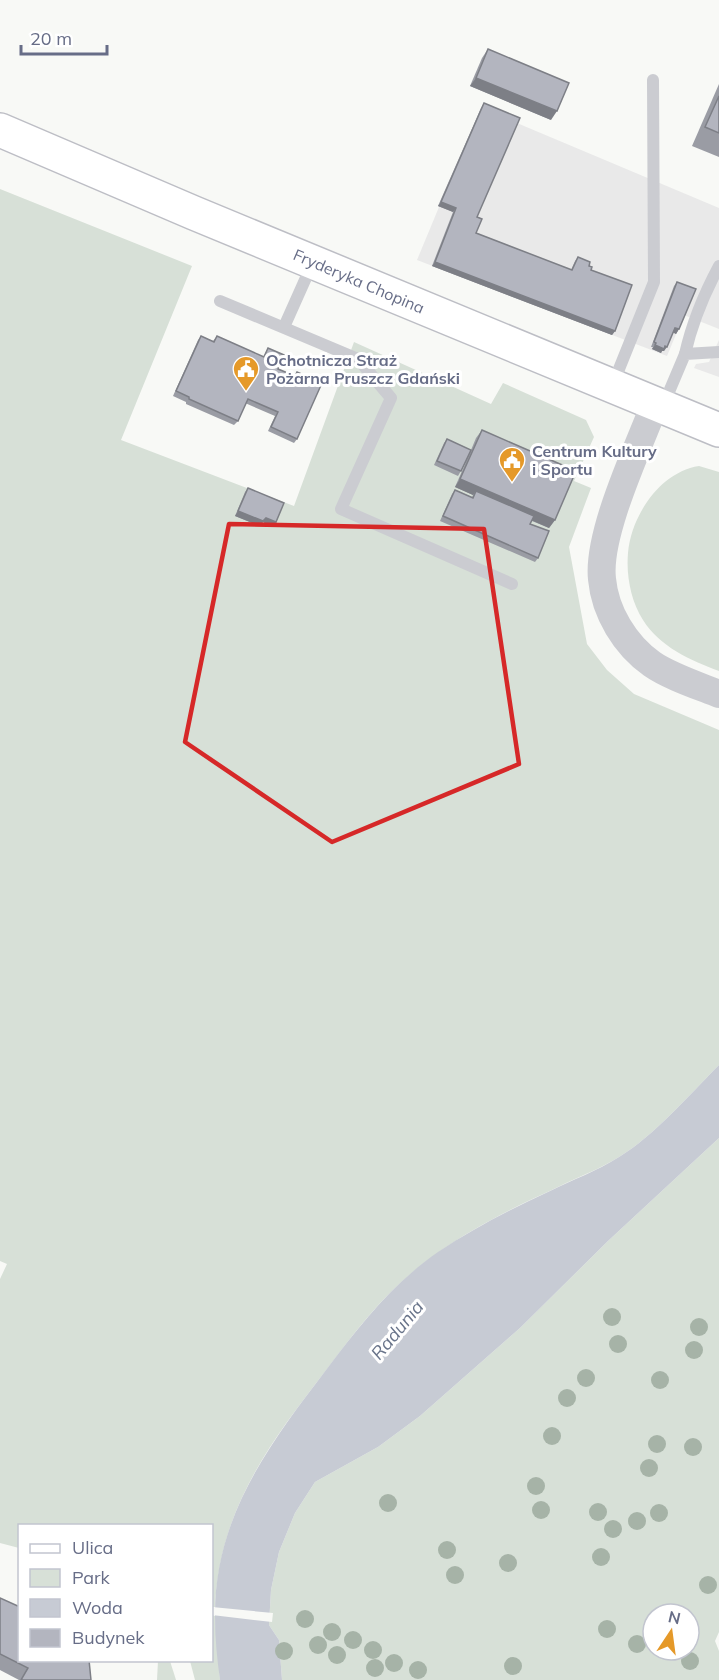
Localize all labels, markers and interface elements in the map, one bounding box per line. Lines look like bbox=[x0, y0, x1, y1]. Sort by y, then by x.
scale bar bbox=[21, 18, 106, 56]
text: 20 m bbox=[30, 27, 72, 50]
street label: Fryderyka Chopina bbox=[290, 244, 428, 318]
place label: Ochotnicza Straż Pożarna Pruszcz Gdański bbox=[266, 350, 460, 388]
public building icon: Ochotnicza Straż Pożarna Pruszcz Gdański bbox=[231, 354, 261, 392]
place label: Centrum Kultury i Sportu bbox=[532, 441, 657, 479]
public building icon: Centrum Kultury i Sportu bbox=[497, 445, 527, 483]
water label: Radunia bbox=[366, 1296, 428, 1364]
legend bbox=[18, 1524, 213, 1662]
text: Ulica bbox=[72, 1536, 113, 1559]
text: Park bbox=[72, 1566, 111, 1589]
text: Woda bbox=[72, 1596, 123, 1619]
north arrow bbox=[641, 1602, 701, 1662]
text: N bbox=[666, 1606, 683, 1628]
text: Budynek bbox=[72, 1626, 145, 1649]

